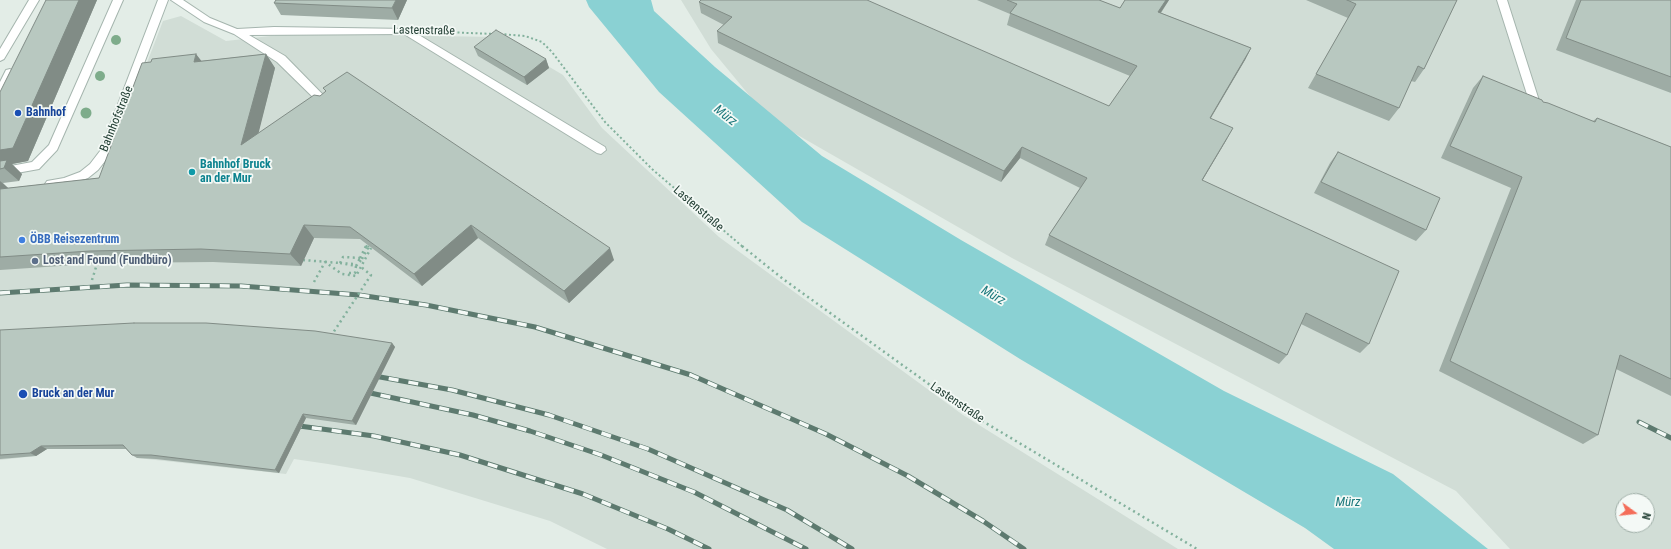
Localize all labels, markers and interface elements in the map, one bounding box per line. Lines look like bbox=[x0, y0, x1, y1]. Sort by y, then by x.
street label: Lastenstraße bbox=[393, 23, 455, 39]
street label: Bahnhofstraße bbox=[97, 84, 137, 154]
water label: Mürz bbox=[710, 102, 740, 130]
place label: Bahnhof bbox=[26, 106, 66, 120]
marker: Bahnhof bbox=[13, 108, 23, 118]
place label: Bahnhof Bruck an der Mur bbox=[200, 158, 271, 186]
marker: Bahnhof Bruck an der Mur bbox=[187, 167, 197, 177]
street label: Lastenstraße bbox=[670, 183, 726, 235]
place label: ÖBB Reisezentrum bbox=[30, 233, 120, 247]
marker: ÖBB Reisezentrum bbox=[17, 235, 27, 245]
place label: Lost and Found (Fundbüro) bbox=[43, 254, 172, 268]
marker: Lost and Found (Fundbüro) bbox=[30, 256, 40, 266]
water label: Mürz bbox=[978, 283, 1008, 309]
street label: Lastenstraße bbox=[927, 380, 987, 426]
place label: Bruck an der Mur bbox=[32, 387, 114, 401]
marker: Bruck an der Mur bbox=[17, 388, 29, 400]
north arrow bbox=[1615, 493, 1655, 533]
water label: Mürz bbox=[1336, 495, 1360, 511]
text: N bbox=[1639, 511, 1653, 521]

